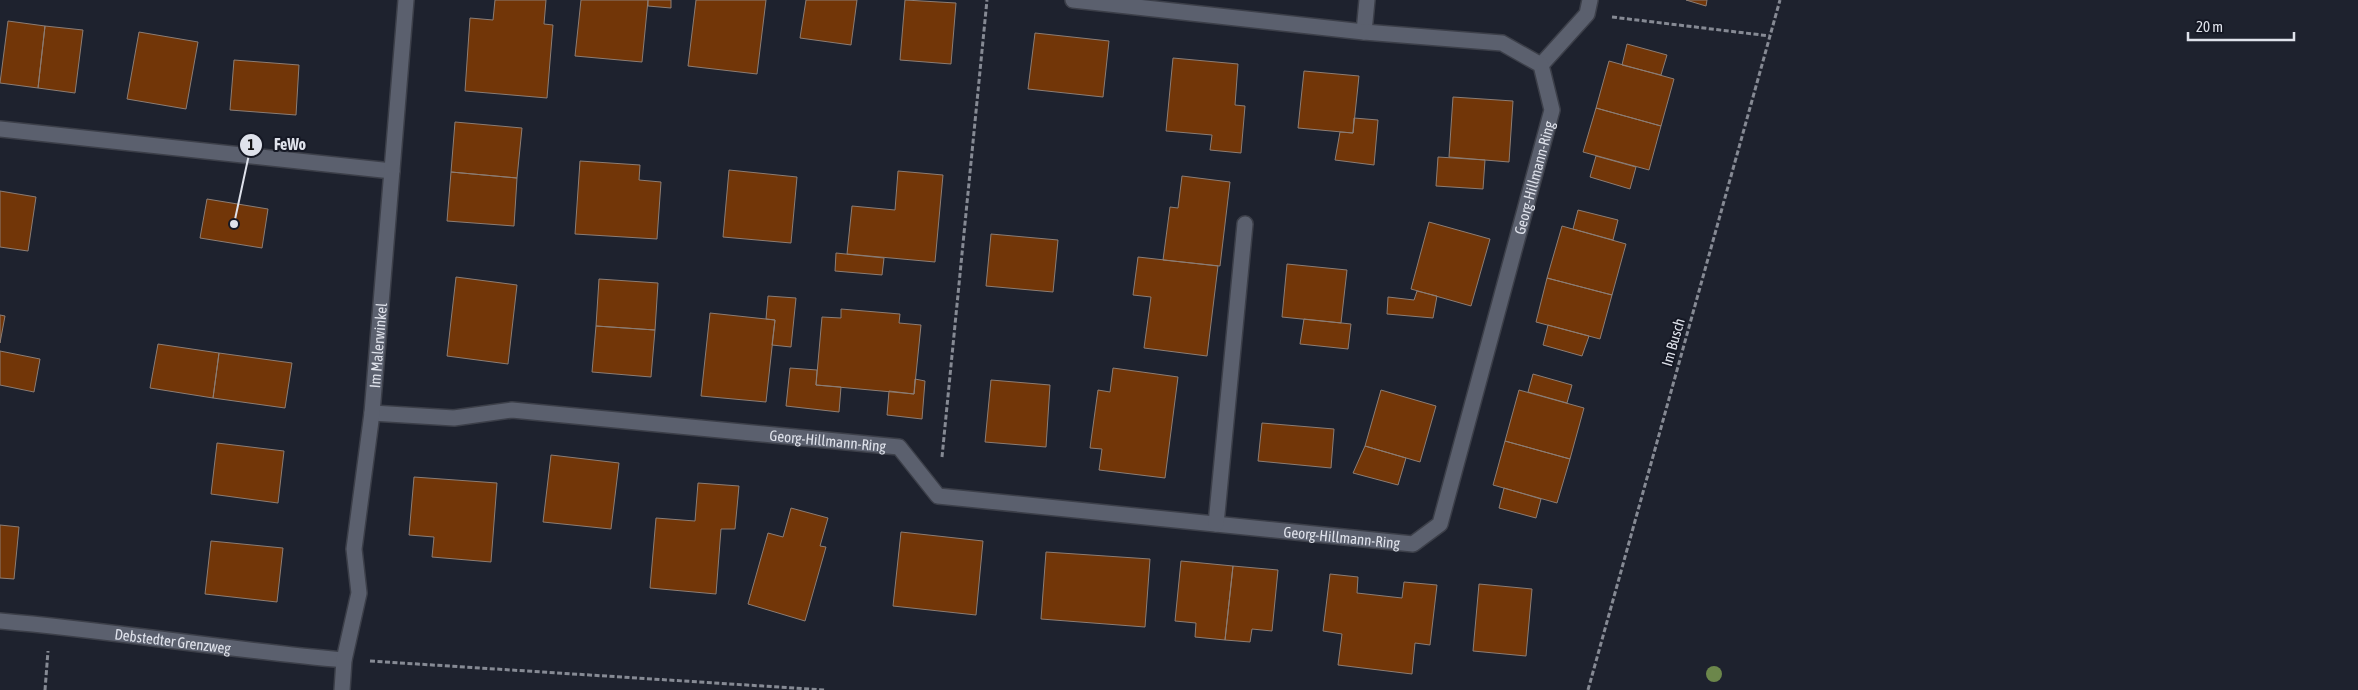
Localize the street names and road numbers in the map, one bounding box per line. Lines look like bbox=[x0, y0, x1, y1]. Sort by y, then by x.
street label: Georg-Hillmann-Ring bbox=[1510, 118, 1557, 236]
street label: Im Malerwinkel bbox=[366, 302, 390, 389]
street label: Im Busch bbox=[1658, 316, 1688, 368]
street label: Georg-Hillmann-Ring bbox=[769, 426, 887, 454]
street label: Georg-Hillmann-Ring bbox=[1283, 522, 1401, 551]
street label: Debstedter Grenzweg bbox=[114, 625, 233, 656]

